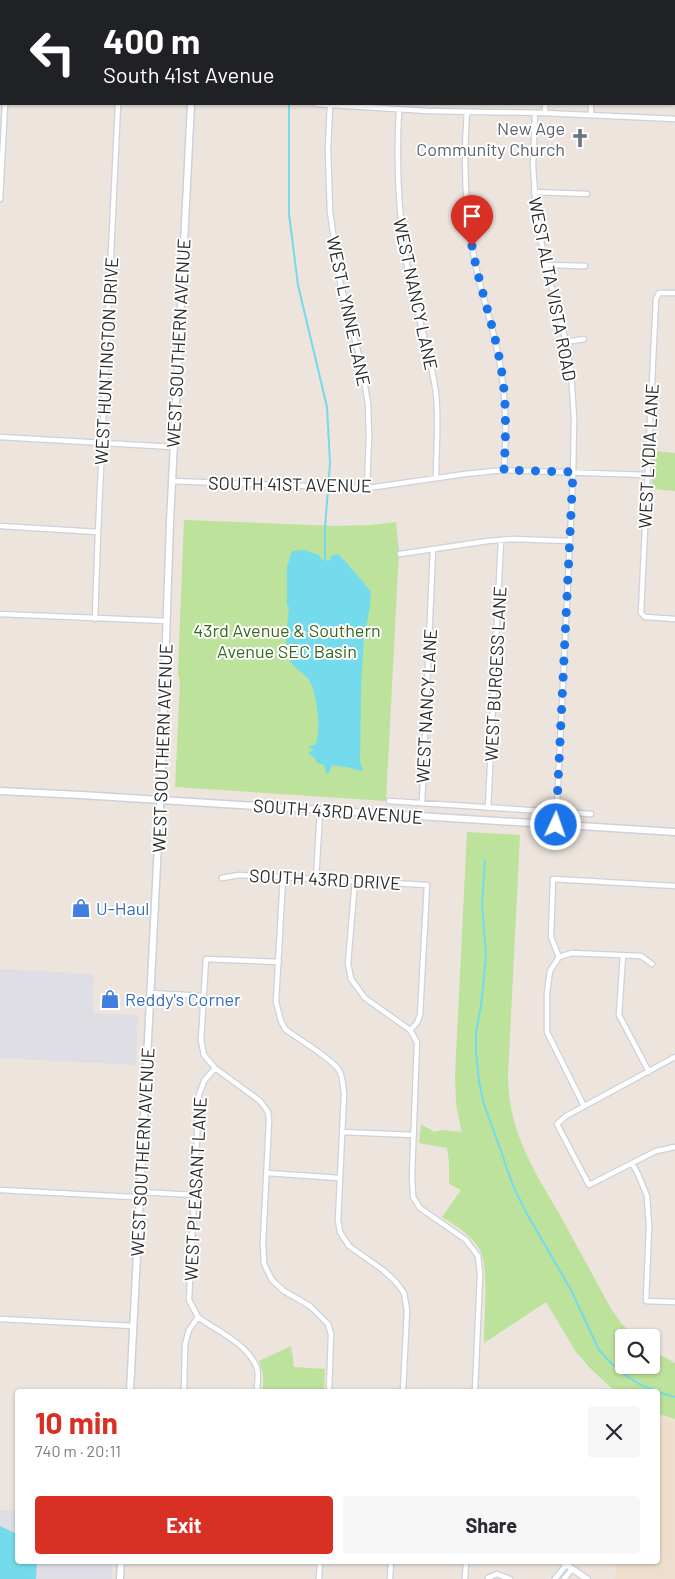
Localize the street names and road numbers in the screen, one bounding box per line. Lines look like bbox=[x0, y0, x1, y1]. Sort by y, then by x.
street label: WEST ALTA VISTA ROAD bbox=[524, 195, 582, 383]
street label: WEST NANCY LANE bbox=[389, 216, 443, 372]
street label: WEST LYNNE LANE bbox=[322, 234, 376, 388]
street label: WEST SOUTHERN AVENUE bbox=[162, 238, 194, 448]
street label: WEST HUNTINGTON DRIVE bbox=[90, 256, 122, 466]
street label: WEST LYDIA LANE bbox=[633, 383, 663, 529]
street label: SOUTH 41ST AVENUE bbox=[208, 472, 372, 496]
street label: WEST BURGESS LANE bbox=[479, 586, 511, 762]
street label: WEST NANCY LANE bbox=[411, 628, 441, 784]
street label: WEST SOUTHERN AVENUE bbox=[147, 643, 177, 853]
street label: SOUTH 43RD AVENUE bbox=[252, 794, 424, 828]
street label: SOUTH 43RD DRIVE bbox=[249, 864, 401, 894]
street label: WEST SOUTHERN AVENUE bbox=[126, 1047, 158, 1257]
street label: WEST PLEASANT LANE bbox=[179, 1096, 211, 1282]

